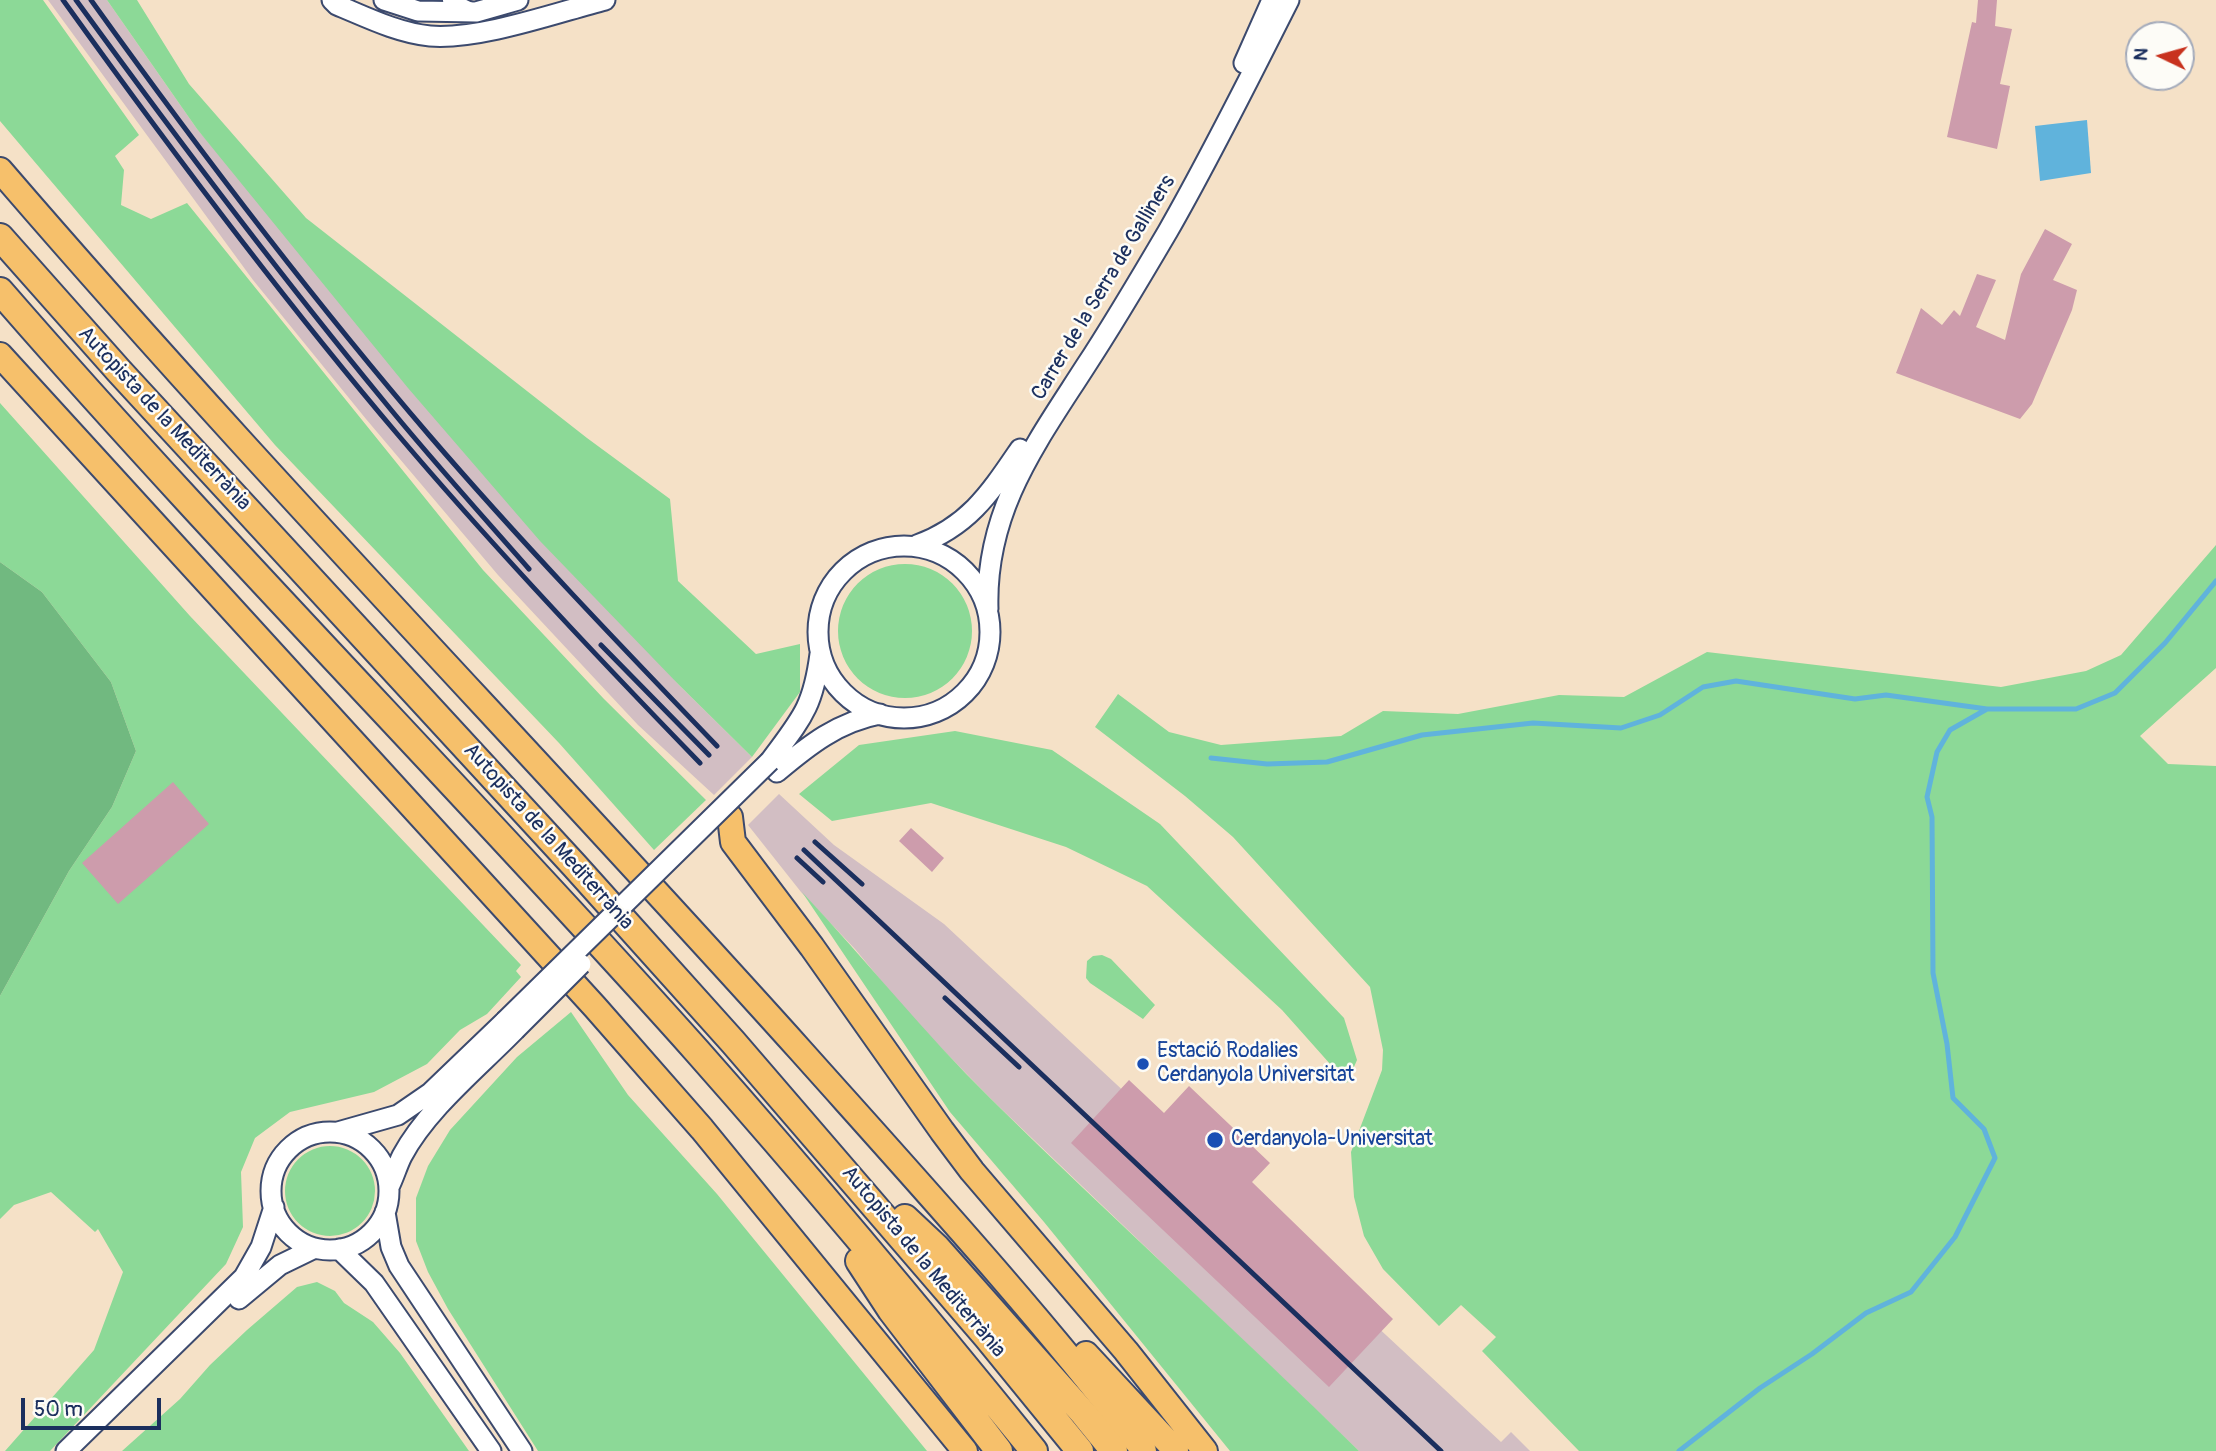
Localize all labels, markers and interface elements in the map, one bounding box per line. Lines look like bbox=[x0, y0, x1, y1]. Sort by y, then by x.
north arrow bbox=[2125, 21, 2195, 91]
text: N bbox=[2129, 47, 2154, 62]
street label: Carrer de la Serra de Galliners bbox=[1027, 171, 1181, 405]
street label: Autopista de la Mediterrània bbox=[72, 322, 256, 516]
street label: Autopista de la Mediterrània bbox=[458, 739, 638, 935]
place label: Estació Rodalies Cerdanyola Universitat bbox=[1157, 1039, 1354, 1089]
marker: Estació Rodalies Cerdanyola Universitat bbox=[1135, 1056, 1151, 1072]
place label: Cerdanyola-Universitat bbox=[1231, 1127, 1433, 1153]
marker: Cerdanyola-Universitat bbox=[1205, 1130, 1225, 1150]
street label: Autopista de la Mediterrània bbox=[836, 1161, 1010, 1363]
scale bar bbox=[24, 1384, 164, 1428]
text: 50 m bbox=[34, 1396, 83, 1423]

